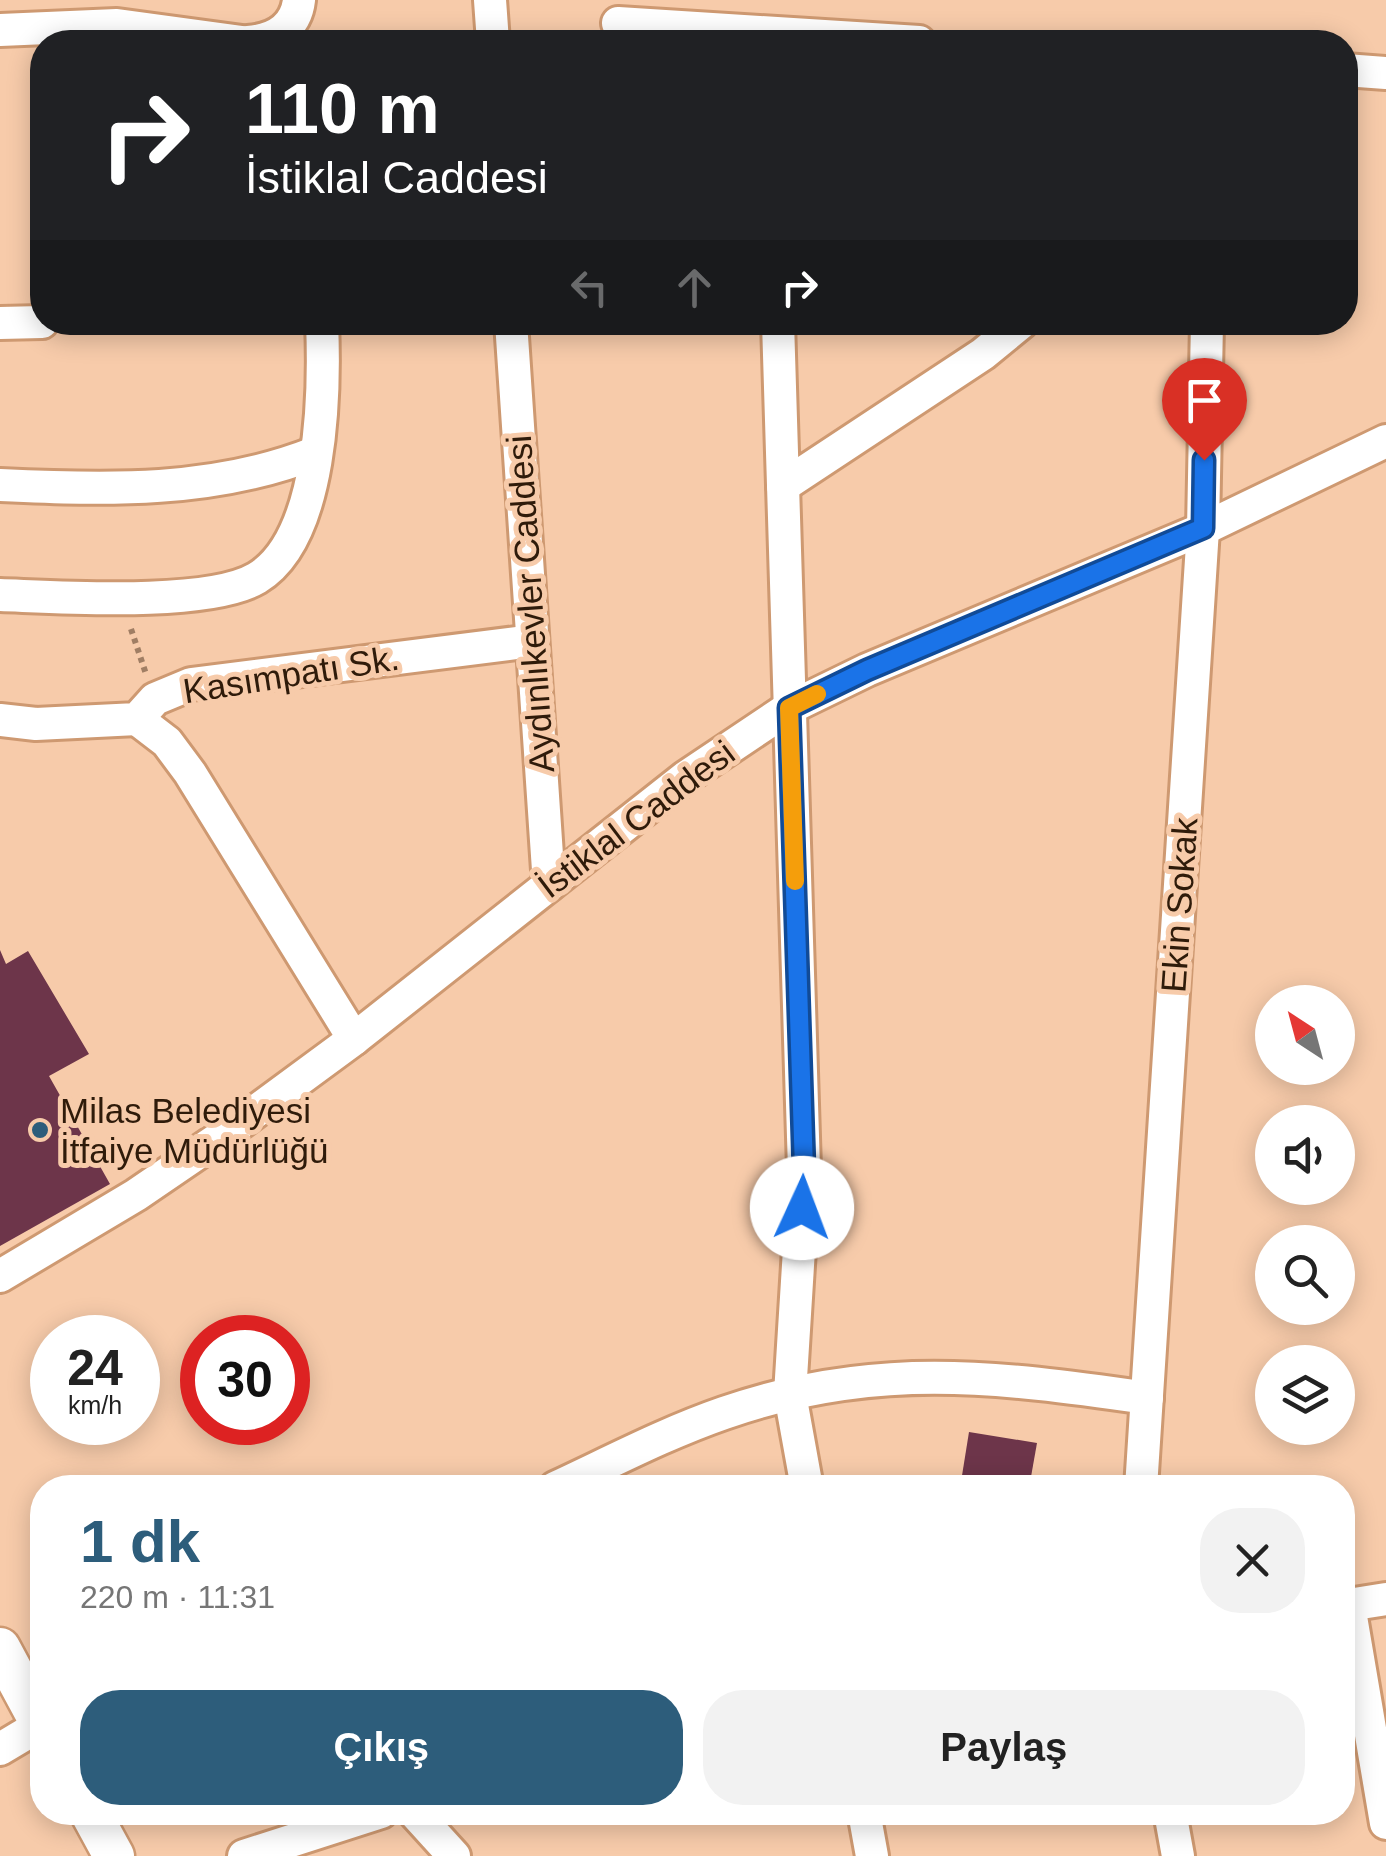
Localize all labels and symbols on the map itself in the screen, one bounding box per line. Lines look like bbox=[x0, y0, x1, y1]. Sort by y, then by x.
pin bbox=[1162, 358, 1247, 461]
street label: Aydınlıkevler Caddesi bbox=[499, 434, 561, 774]
street label: Kasımpatı Sk. bbox=[180, 638, 402, 710]
street label: İstiklal Caddesi bbox=[530, 733, 742, 905]
street label: Ekin Sokak bbox=[1153, 816, 1205, 994]
north arrow bbox=[1255, 985, 1355, 1085]
place label: Milas Belediyesi İtfaiye Müdürlüğü bbox=[60, 1091, 328, 1170]
marker: Milas Belediyesi İtfaiye Müdürlüğü bbox=[29, 1119, 51, 1141]
position arrow bbox=[750, 1156, 854, 1260]
speed limit sign: 30 bbox=[180, 1315, 310, 1445]

